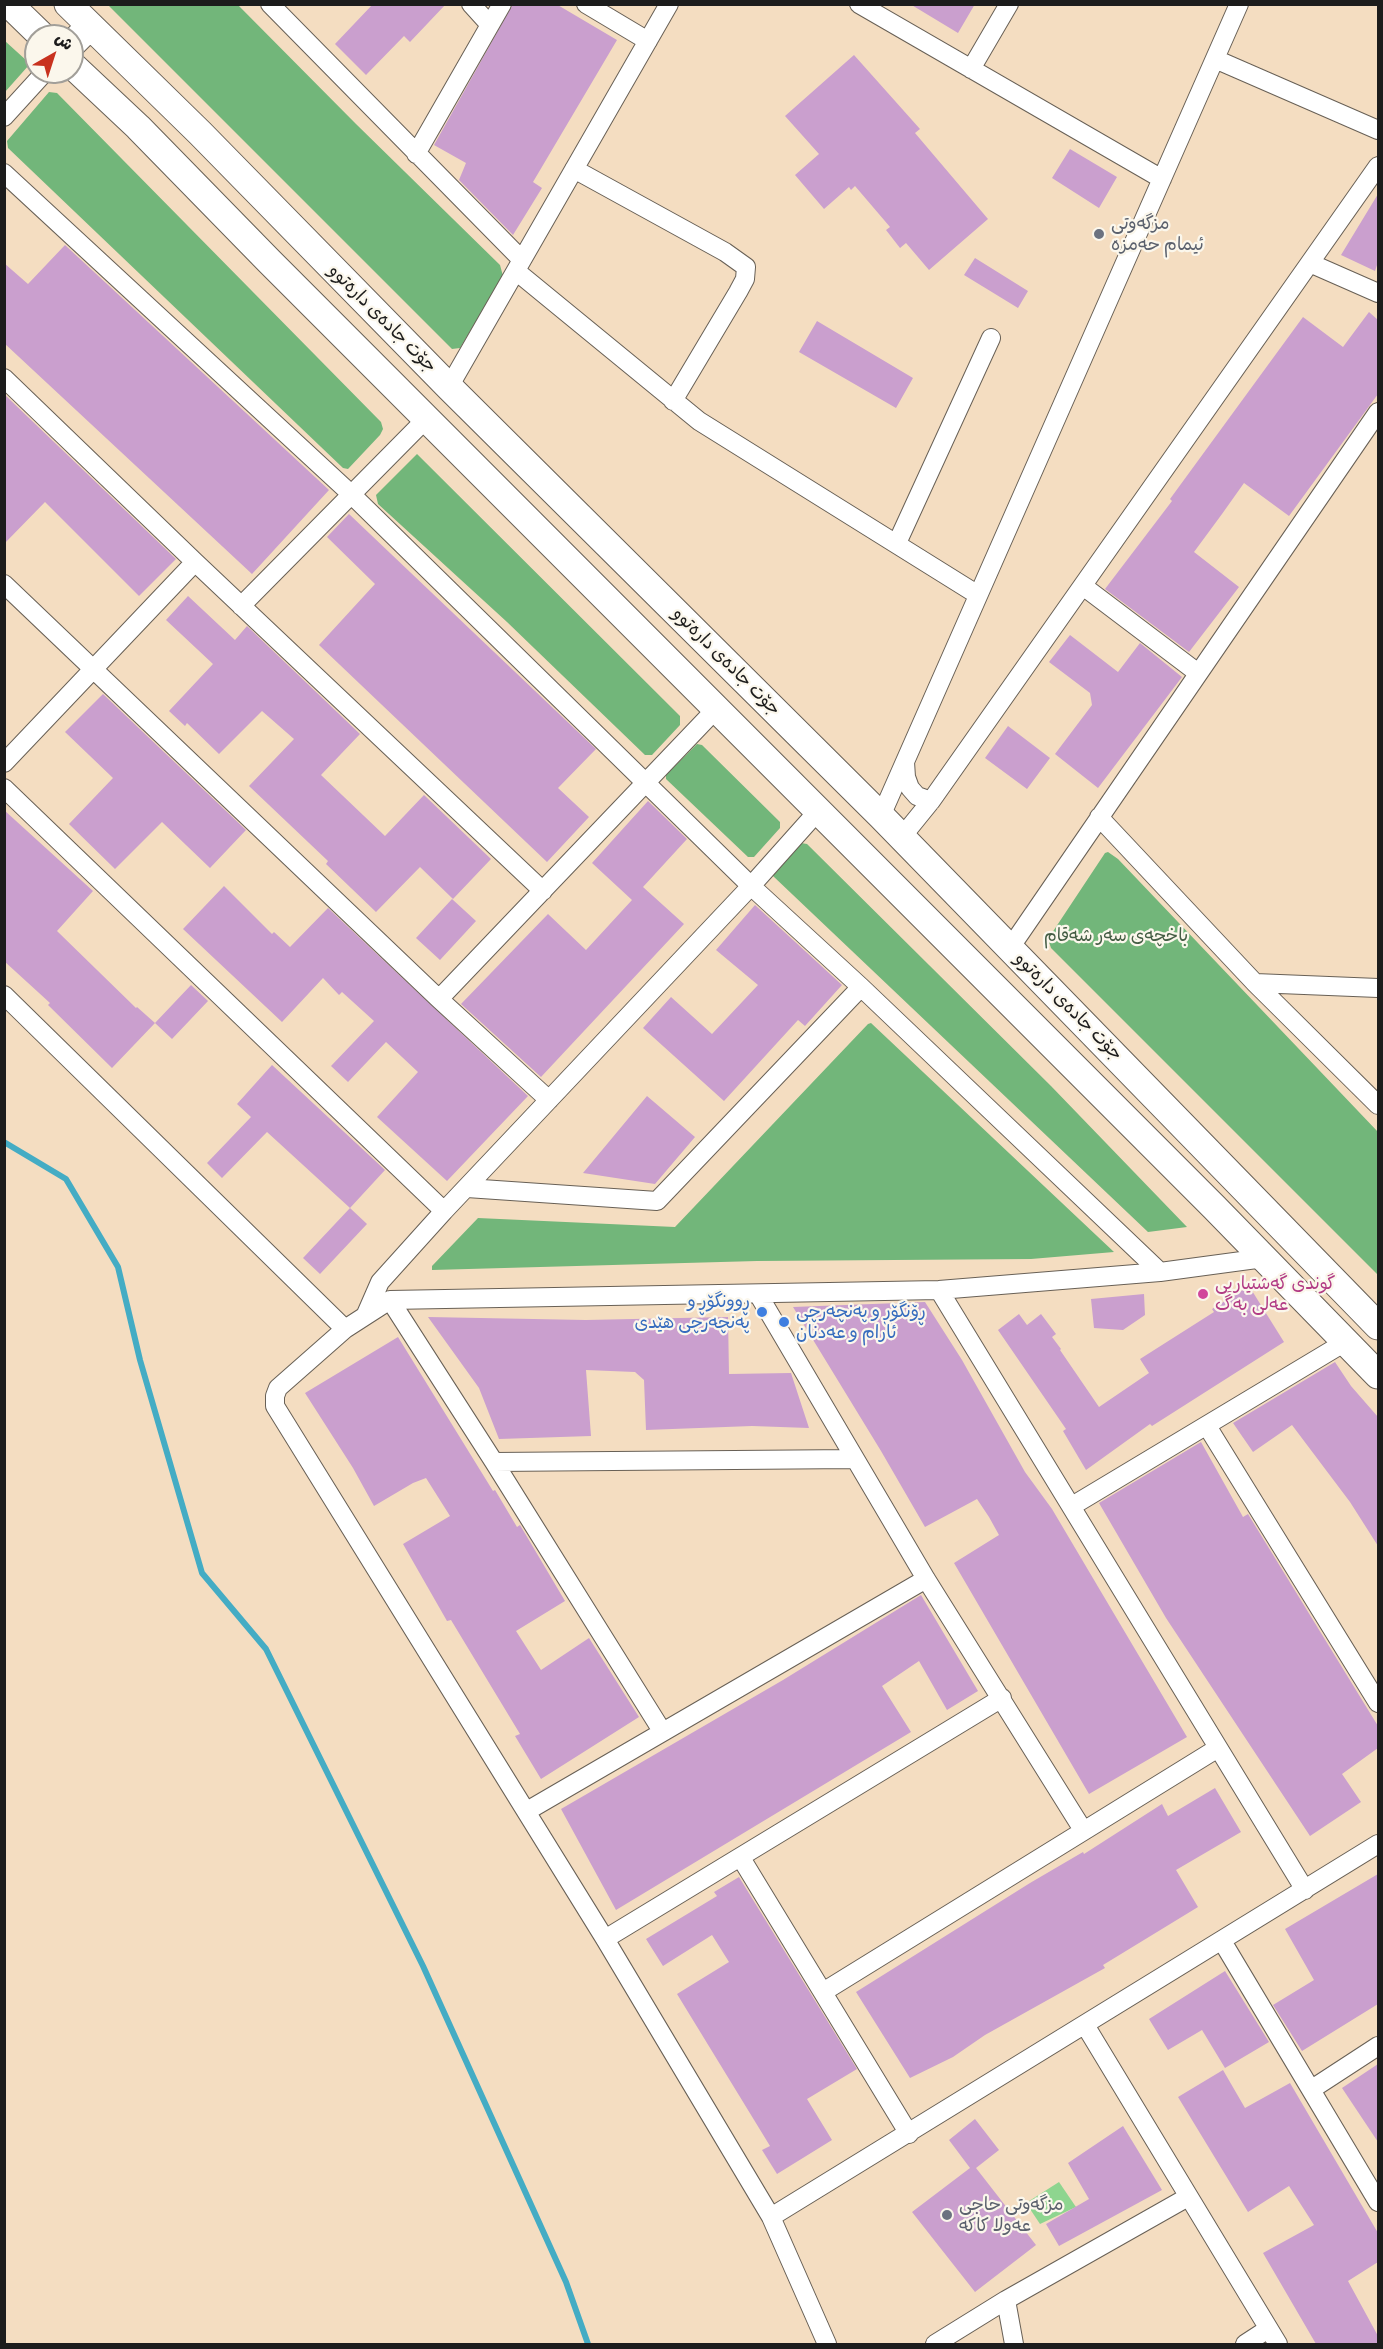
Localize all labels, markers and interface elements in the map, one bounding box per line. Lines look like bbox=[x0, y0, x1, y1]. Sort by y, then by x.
north arrow bbox=[24, 24, 84, 84]
text: ش bbox=[51, 28, 77, 55]
place label: مزگەوتی ئیمام حەمزە bbox=[1111, 213, 1204, 256]
marker: مزگەوتی ئیمام حەمزە bbox=[1092, 227, 1106, 241]
street label: جۆت جادەی دارەتوو bbox=[323, 260, 441, 378]
street label: جۆت جادەی دارەتوو bbox=[667, 603, 785, 721]
park label: باخچەی سەر شەقام bbox=[1044, 925, 1188, 947]
street label: جۆت جادەی دارەتوو bbox=[1009, 948, 1127, 1066]
place label: گوندی گەشتیاریی عەلی بەگ bbox=[1215, 1273, 1336, 1316]
marker: گوندی گەشتیاریی عەلی بەگ bbox=[1196, 1287, 1210, 1301]
place label: ڕوونگۆڕ و پەنچەرچی هێدی bbox=[635, 1291, 750, 1334]
place label: ڕۆنگۆڕ و پەنچەرچی ئارام و عەدنان bbox=[796, 1301, 926, 1344]
marker: ڕوونگۆڕ و پەنچەرچی هێدی bbox=[755, 1305, 769, 1319]
marker: ڕۆنگۆڕ و پەنچەرچی ئارام و عەدنان bbox=[777, 1315, 791, 1329]
place label: مزگەوتی حاجی عەولا کاکە bbox=[959, 2194, 1063, 2236]
marker: مزگەوتی حاجی عەولا کاکە bbox=[940, 2208, 954, 2222]

